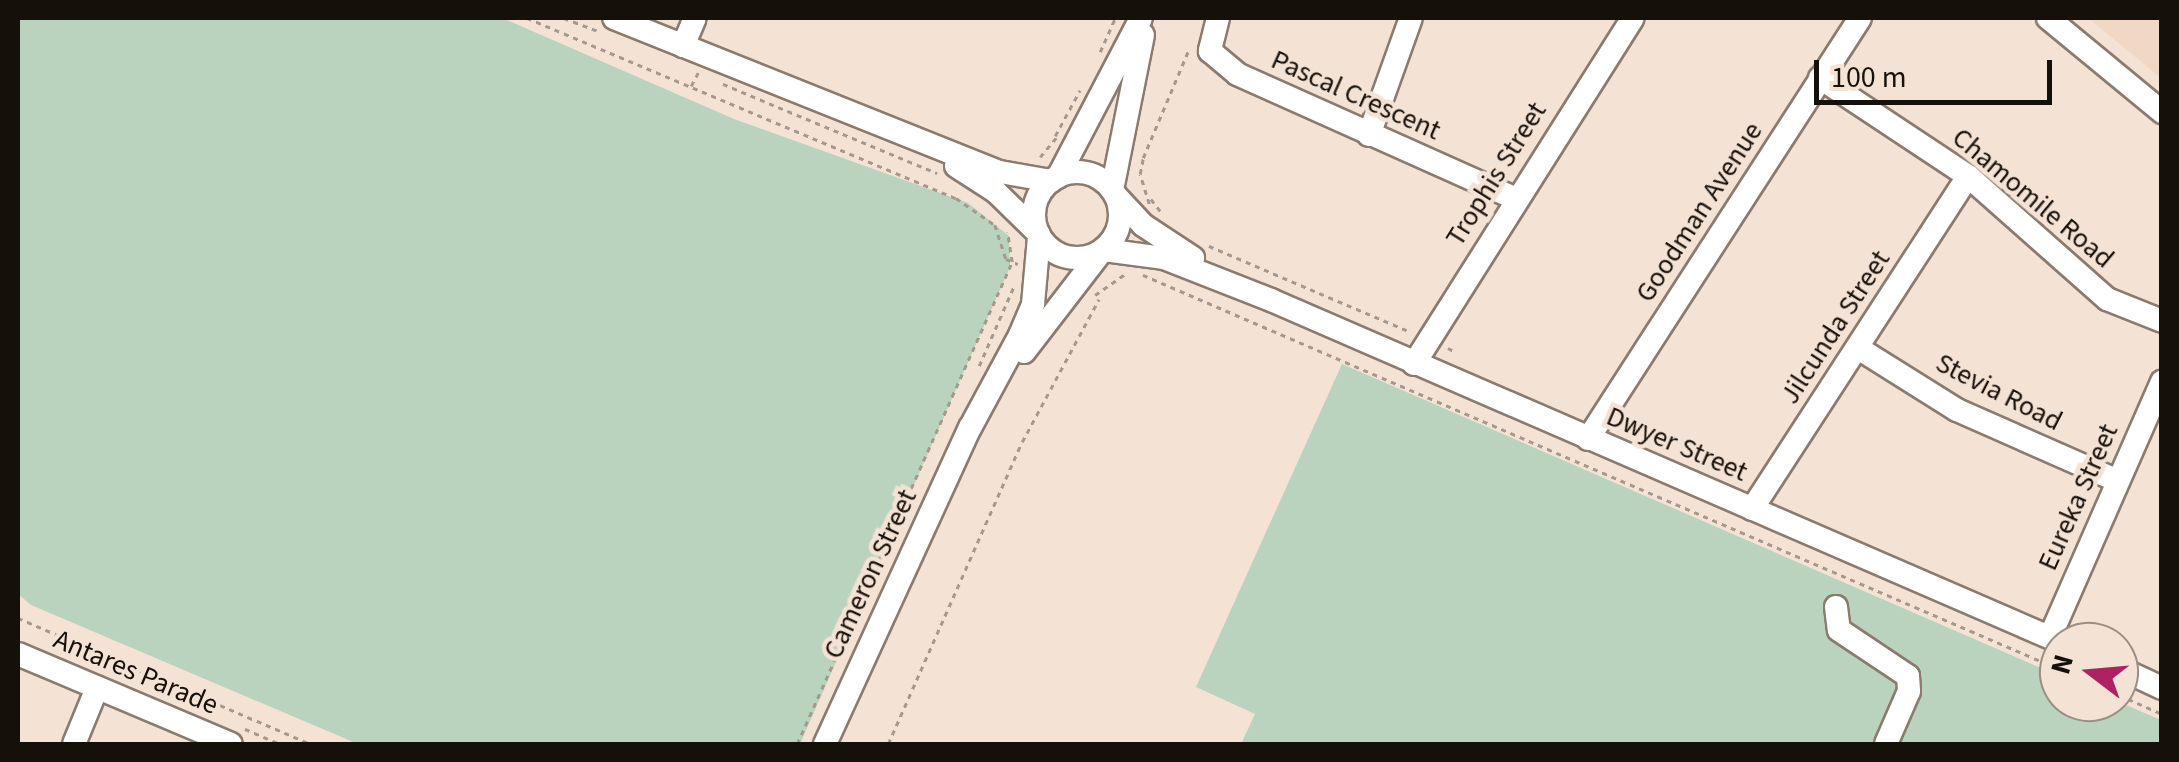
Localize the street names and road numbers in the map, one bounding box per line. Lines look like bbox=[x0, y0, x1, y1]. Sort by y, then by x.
street label: Pascal Crescent bbox=[1266, 43, 1446, 147]
street label: Trophis Street bbox=[1438, 96, 1554, 252]
street label: Goodman Avenue bbox=[1628, 116, 1770, 308]
street label: Chamomile Road bbox=[1945, 121, 2121, 275]
street label: Jilcunda Street bbox=[1773, 244, 1897, 410]
street label: Stevia Road bbox=[1930, 346, 2068, 438]
street label: Dwyer Street bbox=[1602, 399, 1752, 489]
street label: Eureka Street bbox=[2031, 419, 2125, 575]
street label: Cameron Street bbox=[816, 484, 924, 664]
street label: Antares Parade bbox=[49, 622, 223, 722]

